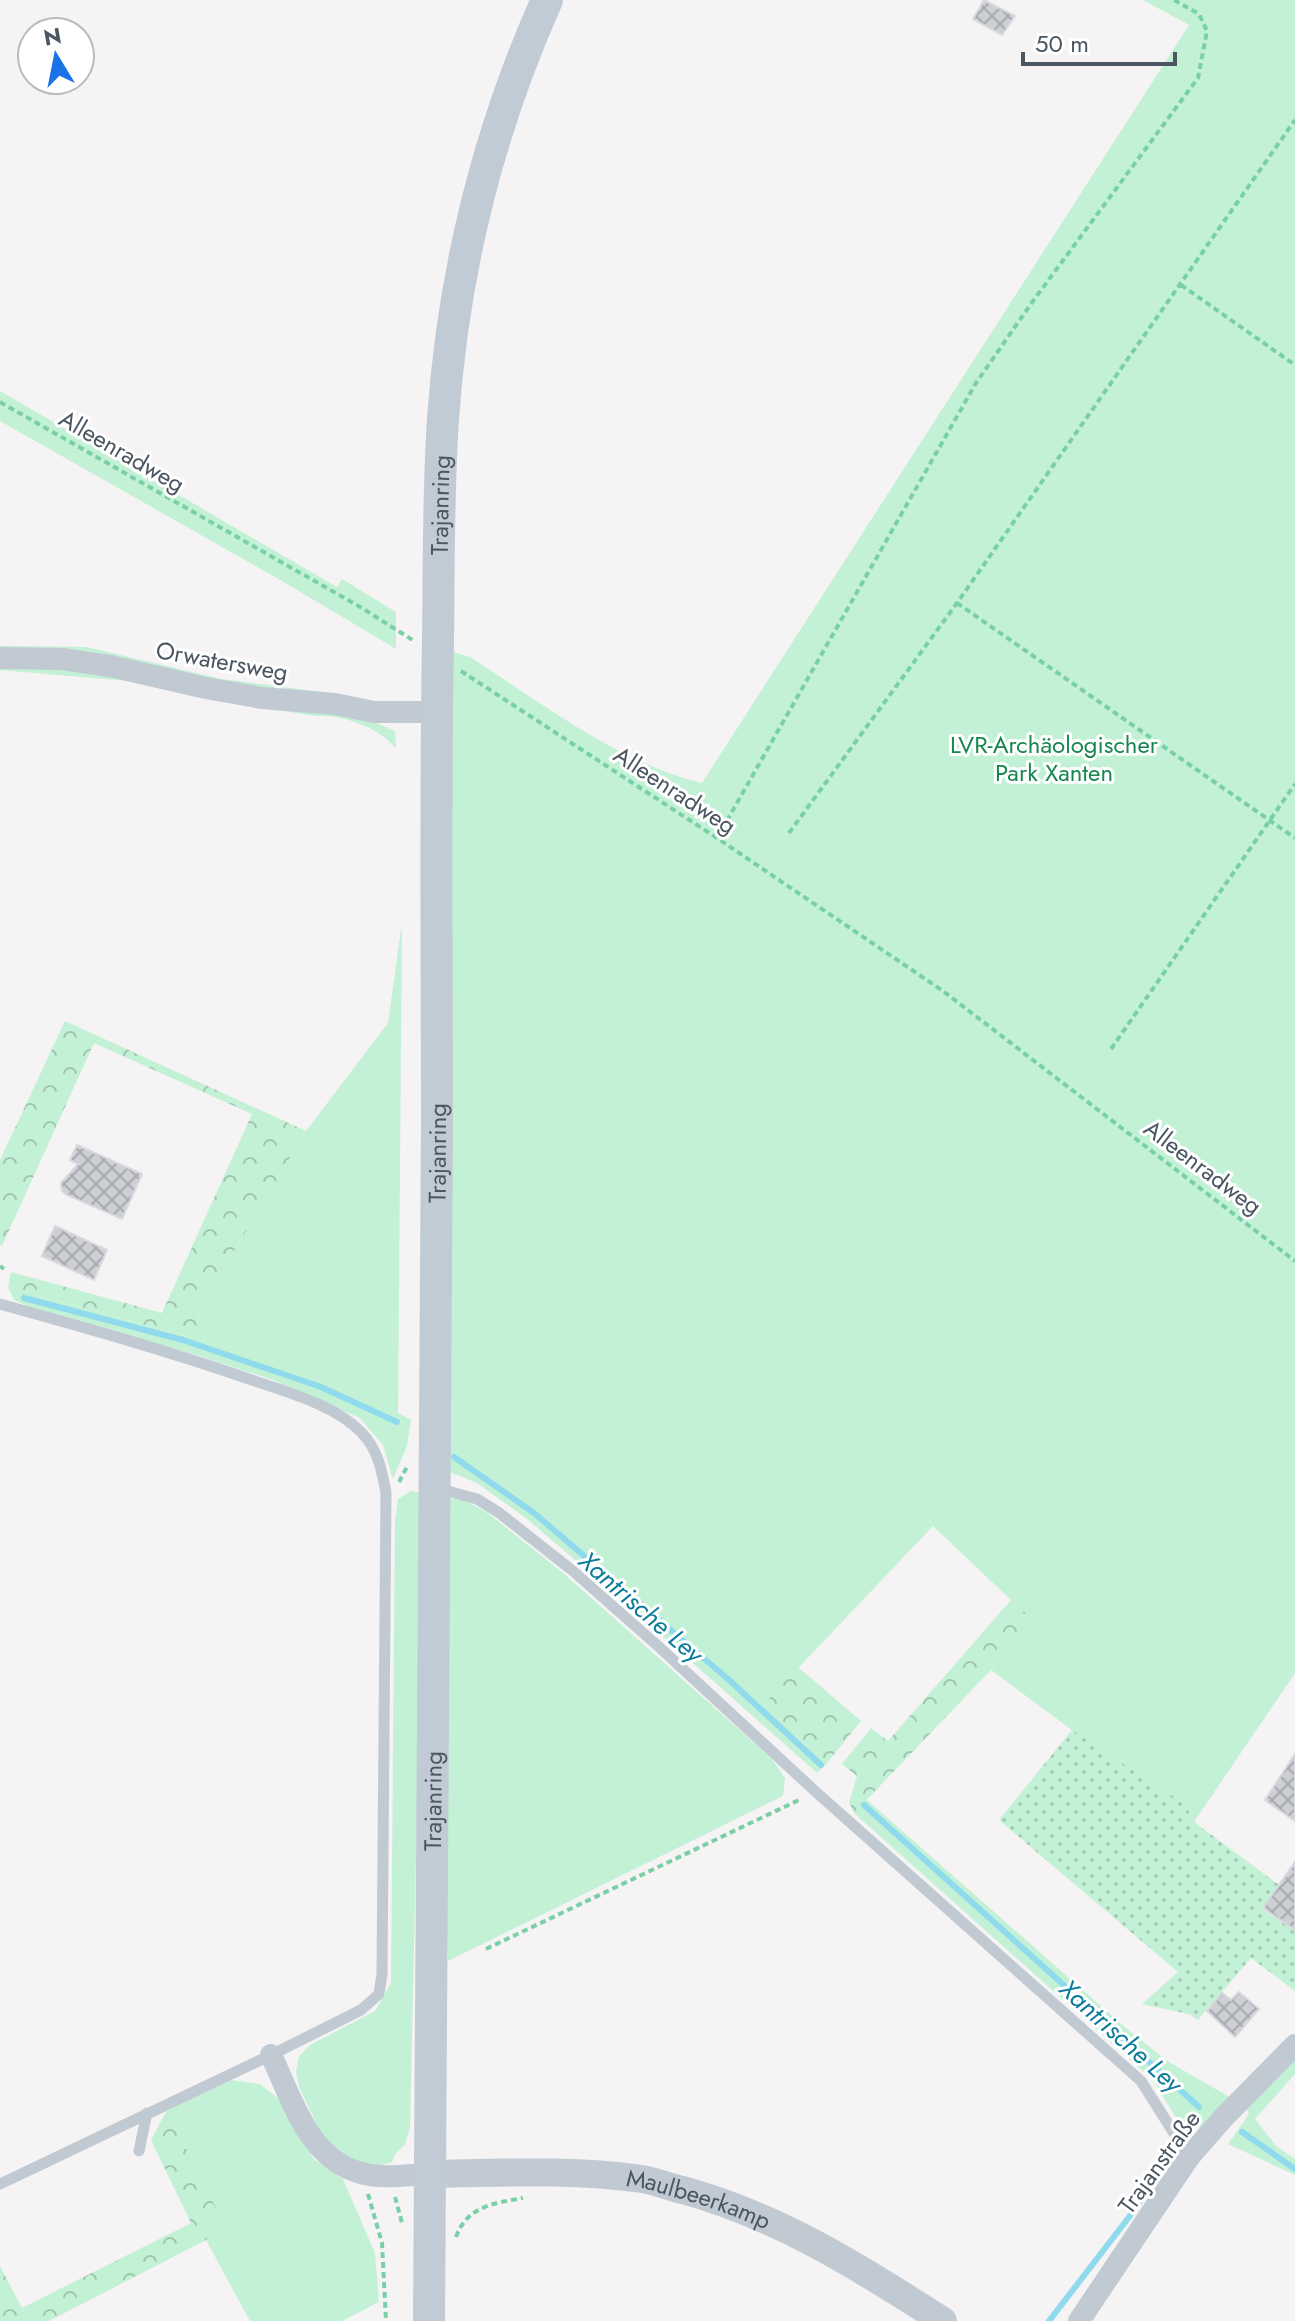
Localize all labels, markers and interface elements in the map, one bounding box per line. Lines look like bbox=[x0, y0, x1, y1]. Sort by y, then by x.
north arrow bbox=[16, 16, 96, 96]
scale bar bbox=[1023, 16, 1175, 66]
text: N bbox=[41, 19, 64, 54]
text: 50 m bbox=[1035, 26, 1089, 61]
street label: Alleenradweg bbox=[53, 401, 191, 501]
street label: Trajanring bbox=[421, 454, 458, 555]
street label: Orwatersweg bbox=[153, 632, 291, 690]
park label: LVR-Archäologischer Park Xanten bbox=[950, 727, 1159, 790]
street label: Alleenradweg bbox=[607, 737, 743, 843]
street label: Trajanring bbox=[419, 1103, 455, 1203]
street label: Alleenradweg bbox=[1137, 1111, 1269, 1223]
water label: Xantrische Ley bbox=[570, 1541, 713, 1673]
street label: Trajanring bbox=[415, 1751, 450, 1851]
water label: Xantrische Ley bbox=[1050, 1970, 1192, 2103]
street label: Trajanstraße bbox=[1109, 2103, 1209, 2221]
street label: Maulbeerkamp bbox=[624, 2160, 777, 2238]

